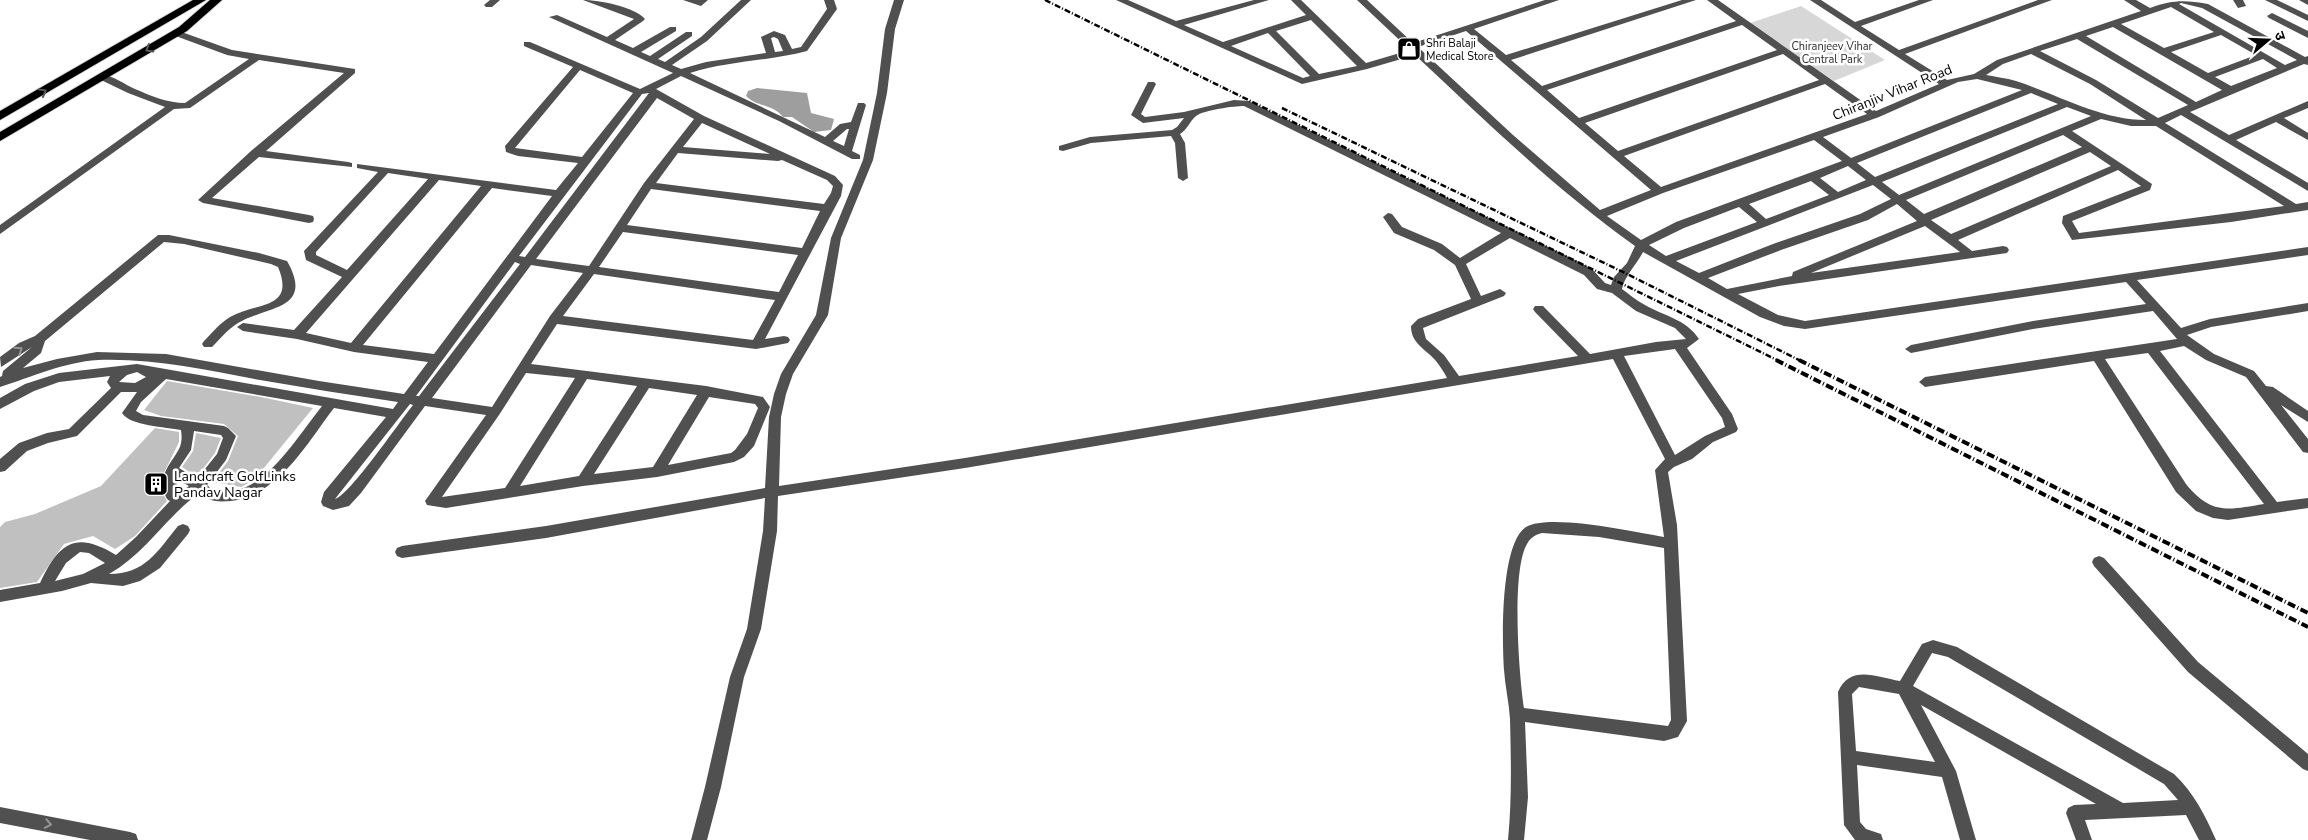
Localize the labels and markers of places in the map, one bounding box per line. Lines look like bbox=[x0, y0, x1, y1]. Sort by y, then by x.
shop icon: Shri Balaji Medical Store bbox=[1396, 36, 1422, 62]
place label: Shri Balaji Medical Store bbox=[1426, 36, 1494, 64]
place label: Landcraft GolfLinks Pandav Nagar bbox=[174, 467, 296, 502]
building icon: Landcraft GolfLinks Pandav Nagar bbox=[143, 471, 169, 497]

